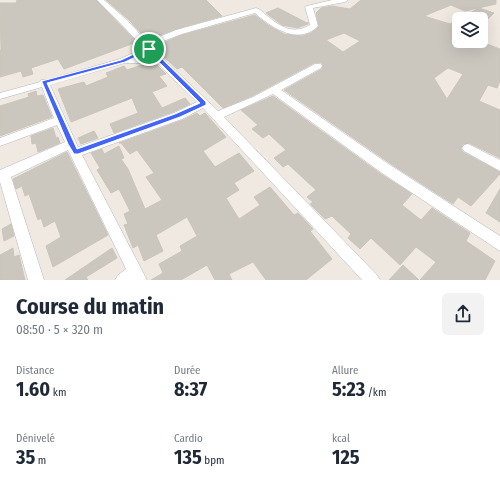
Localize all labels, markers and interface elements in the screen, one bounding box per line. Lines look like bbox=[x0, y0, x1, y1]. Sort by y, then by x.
map controls bbox=[452, 12, 488, 48]
button: layers bbox=[452, 12, 488, 48]
pin bbox=[132, 32, 166, 66]
icon: arrive bbox=[138, 38, 160, 60]
text: Course du matin bbox=[16, 293, 164, 320]
button: share bbox=[442, 293, 484, 335]
text: 08:50 · 5 × 320 m bbox=[16, 322, 103, 337]
text: Distance bbox=[16, 364, 55, 377]
text: Durée bbox=[174, 364, 201, 377]
text: Allure bbox=[332, 364, 358, 377]
text: 1.60 bbox=[16, 377, 50, 401]
text: 8:37 bbox=[174, 377, 207, 401]
text: 5:23 bbox=[332, 377, 365, 401]
text: km bbox=[50, 386, 66, 399]
text: /km bbox=[365, 386, 386, 399]
text: Dénivelé bbox=[16, 432, 55, 445]
text: Cardio bbox=[174, 432, 203, 445]
text: kcal bbox=[332, 432, 350, 445]
text: 35 bbox=[16, 445, 35, 469]
text: 135 bbox=[174, 445, 202, 469]
text: 125 bbox=[332, 445, 360, 469]
text: m bbox=[35, 454, 46, 467]
text: bpm bbox=[202, 454, 225, 467]

